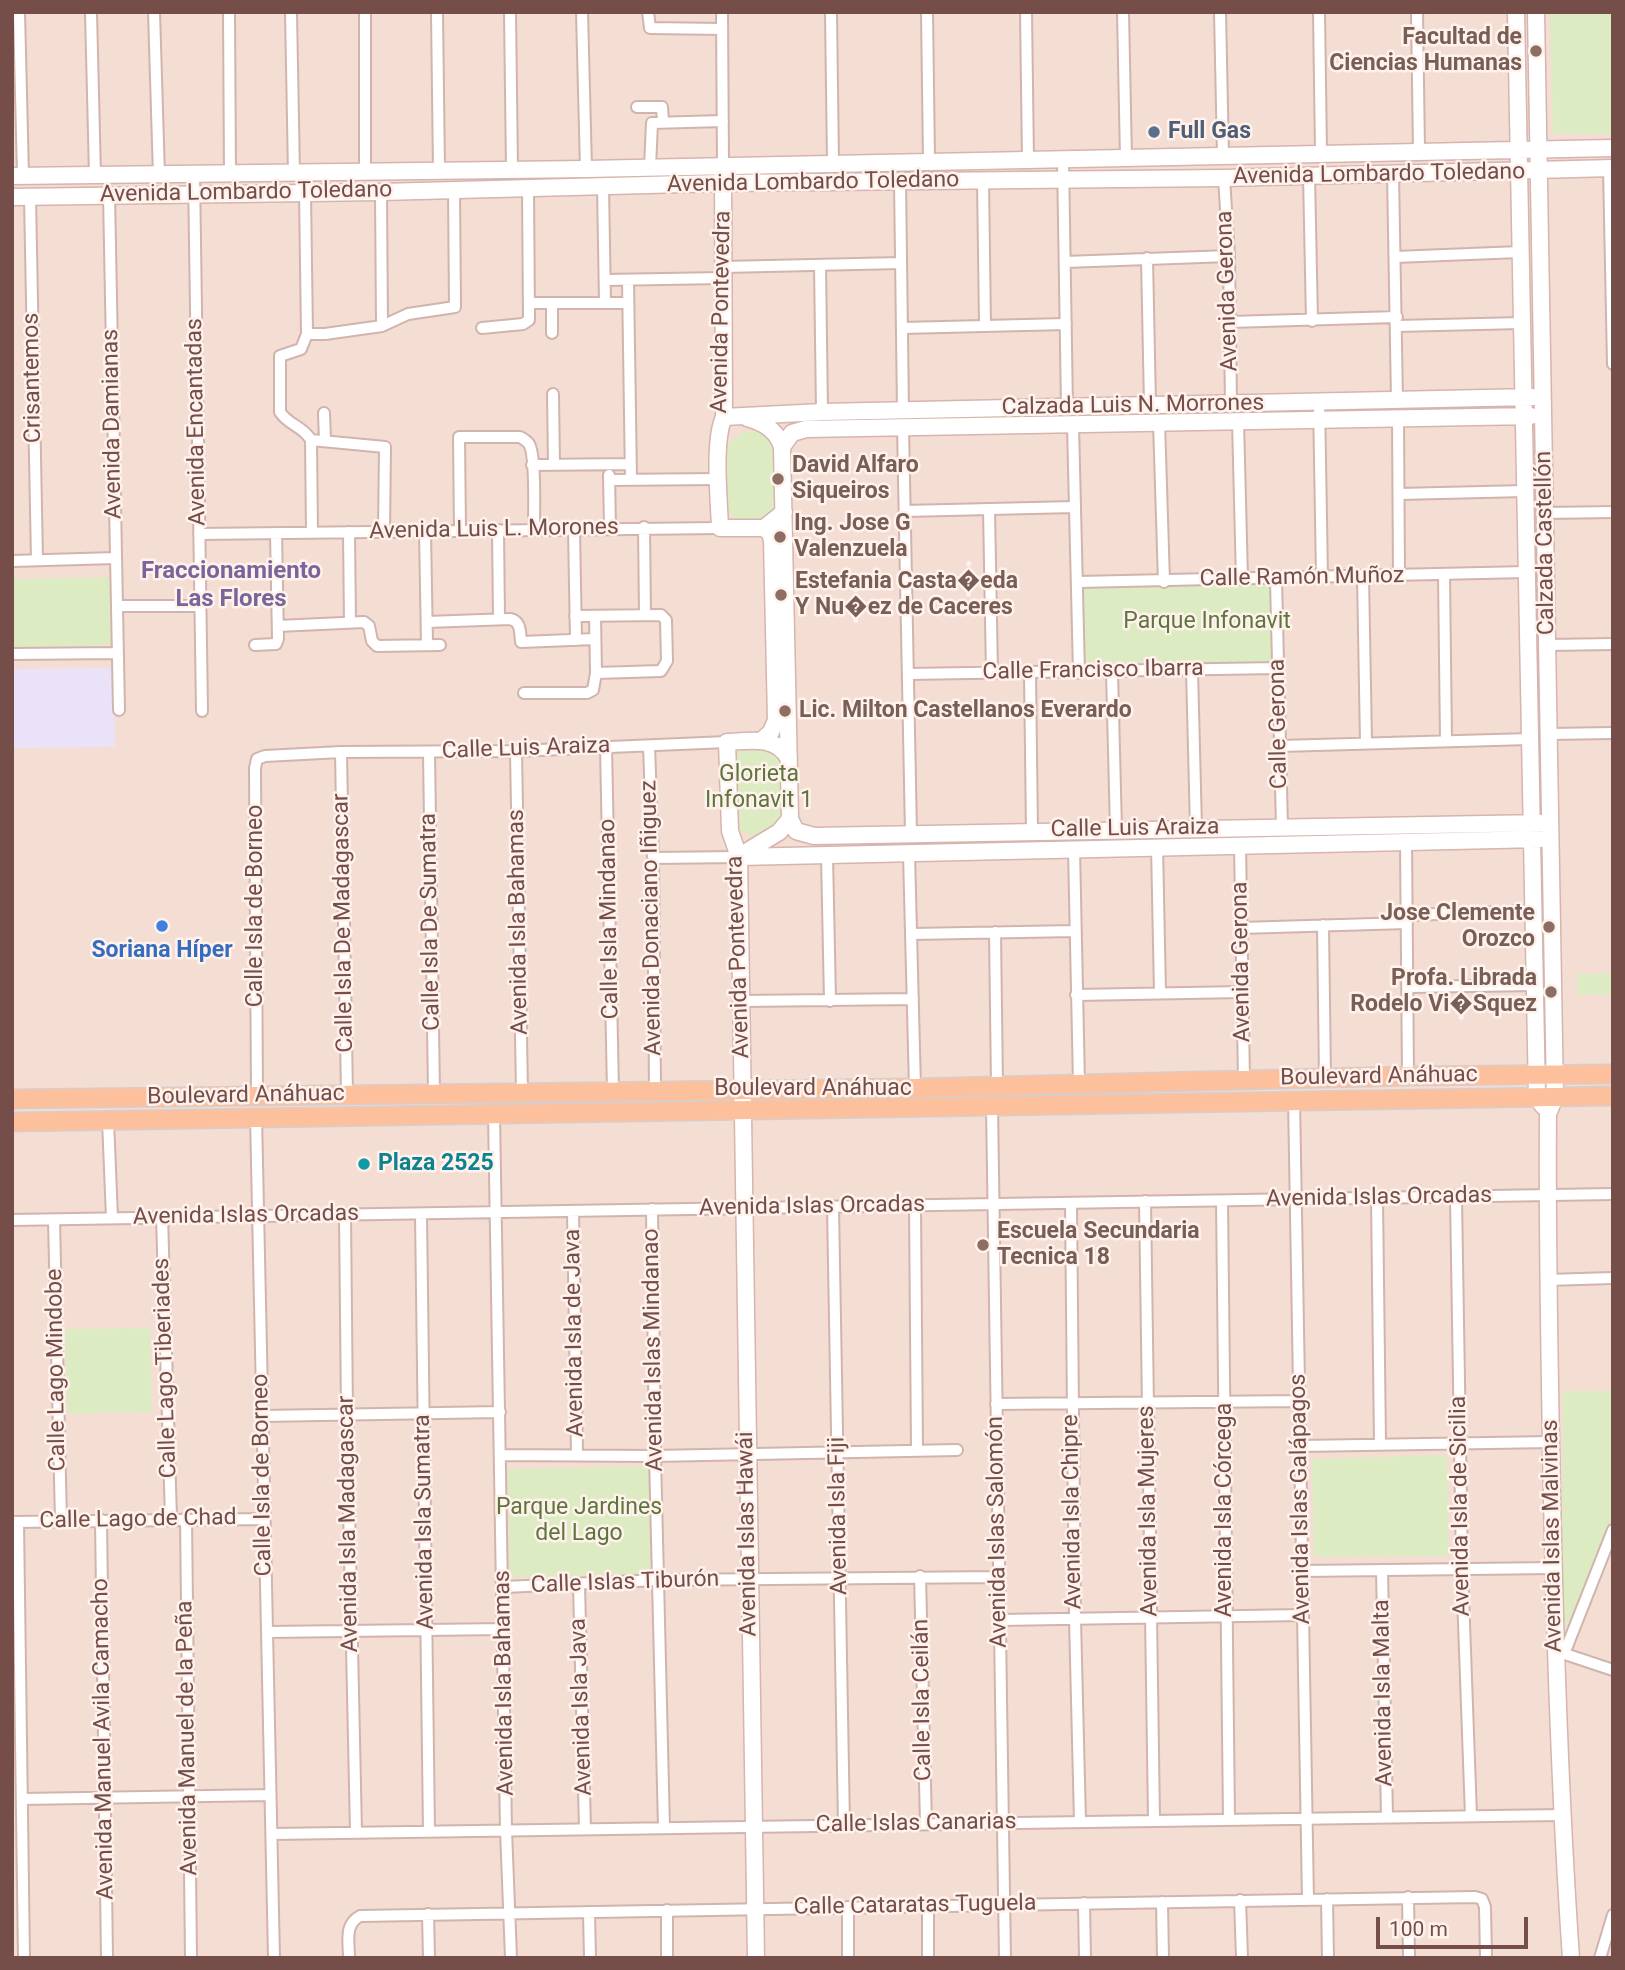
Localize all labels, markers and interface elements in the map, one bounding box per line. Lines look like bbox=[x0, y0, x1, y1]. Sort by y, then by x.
place label: Facultad de Ciencias Humanas bbox=[1329, 24, 1522, 78]
marker: Facultad de Ciencias Humanas bbox=[1528, 43, 1544, 59]
place label: Full Gas bbox=[1168, 118, 1251, 146]
marker: Full Gas bbox=[1146, 124, 1162, 140]
street label: Avenida Lombardo Toledano bbox=[1233, 159, 1525, 191]
street label: Avenida Lombardo Toledano bbox=[667, 167, 959, 199]
street label: Avenida Lombardo Toledano bbox=[100, 177, 392, 209]
street label: Avenida Pontevedra bbox=[706, 210, 738, 414]
street label: Avenida Gerona bbox=[1211, 210, 1245, 372]
street label: Crisantemos bbox=[18, 313, 48, 443]
street label: Avenida Encantadas bbox=[181, 318, 213, 526]
street label: Avenida Damianas bbox=[98, 329, 128, 519]
street label: Calzada Luis N. Morrones bbox=[1002, 390, 1264, 422]
street label: Calzada Castellón bbox=[1531, 451, 1561, 635]
place label: David Alfaro Siqueiros bbox=[792, 452, 919, 506]
marker: David Alfaro Siqueiros bbox=[770, 471, 786, 487]
place label: Ing. Jose G Valenzuela bbox=[794, 510, 911, 564]
street label: Avenida Luis L. Morones bbox=[369, 514, 619, 546]
marker: Ing. Jose G Valenzuela bbox=[772, 529, 788, 545]
district label: Fraccionamiento Las Flores bbox=[141, 558, 321, 614]
street label: Calle Ramón Muñoz bbox=[1199, 562, 1405, 594]
place label: Estefania Casta�eda Y Nu�ez de Caceres bbox=[795, 568, 1018, 622]
marker: Estefania Casta�eda Y Nu�ez de Caceres bbox=[773, 587, 789, 603]
park label: Parque Infonavit bbox=[1123, 608, 1291, 636]
street label: Calle Francisco Ibarra bbox=[982, 655, 1204, 687]
street label: Calle Gerona bbox=[1264, 659, 1294, 789]
place label: Lic. Milton Castellanos Everardo bbox=[799, 697, 1132, 725]
marker: Lic. Milton Castellanos Everardo bbox=[777, 703, 793, 719]
street label: Calle Luis Araiza bbox=[441, 732, 611, 766]
park label: Glorieta Infonavit 1 bbox=[705, 761, 813, 815]
street label: Avenida Donaciano Iñiguez bbox=[636, 780, 668, 1056]
street label: Calle Isla De Madagascar bbox=[328, 793, 360, 1053]
street label: Calle Isla de Borneo bbox=[242, 805, 270, 1007]
street label: Avenida Isla Bahamas bbox=[503, 809, 535, 1035]
street label: Calle Isla De Sumatra bbox=[415, 813, 447, 1031]
street label: Calle Luis Araiza bbox=[1050, 814, 1220, 844]
street label: Calle Isla Mindanao bbox=[594, 818, 626, 1020]
street label: Avenida Pontevedra bbox=[722, 855, 756, 1059]
street label: Avenida Gerona bbox=[1227, 881, 1257, 1043]
place label: Jose Clemente Orozco bbox=[1380, 900, 1535, 954]
marker: Soriana Híper bbox=[154, 918, 170, 934]
marker: Jose Clemente Orozco bbox=[1541, 919, 1557, 935]
place label: Soriana Híper bbox=[91, 937, 233, 965]
place label: Profa. Librada Rodelo Vi�Squez bbox=[1350, 965, 1537, 1019]
marker: Profa. Librada Rodelo Vi�Squez bbox=[1543, 984, 1559, 1000]
street label: Boulevard Anáhuac bbox=[1280, 1061, 1478, 1093]
street label: Boulevard Anáhuac bbox=[714, 1075, 912, 1103]
street label: Boulevard Anáhuac bbox=[147, 1080, 345, 1112]
place label: Plaza 2525 bbox=[378, 1150, 494, 1178]
marker: Plaza 2525 bbox=[356, 1156, 372, 1172]
street label: Avenida Islas Orcadas bbox=[1266, 1182, 1492, 1214]
street label: Avenida Islas Orcadas bbox=[699, 1191, 925, 1223]
street label: Avenida Islas Orcadas bbox=[133, 1200, 359, 1232]
place label: Escuela Secundaria Tecnica 18 bbox=[997, 1218, 1200, 1272]
street label: Avenida Islas Mindanao bbox=[638, 1228, 670, 1472]
street label: Avenida Isla de Java bbox=[559, 1229, 591, 1437]
marker: Escuela Secundaria Tecnica 18 bbox=[975, 1237, 991, 1253]
street label: Calle Lago Tiberiades bbox=[148, 1257, 184, 1479]
street label: Calle Lago Mindobe bbox=[41, 1268, 73, 1472]
street label: Calle Isla de Borneo bbox=[247, 1373, 279, 1577]
street label: Avenida Islas Galápagos bbox=[1285, 1374, 1317, 1624]
street label: Avenida Isla Madagascar bbox=[333, 1395, 365, 1653]
street label: Avenida Isla de Sicilia bbox=[1445, 1396, 1477, 1616]
street label: Avenida Isla Córcega bbox=[1211, 1403, 1239, 1617]
street label: Avenida Isla Mujeres bbox=[1133, 1405, 1165, 1617]
street label: Avenida Isla Sumatra bbox=[409, 1414, 441, 1630]
street label: Avenida Isla Chipre bbox=[1058, 1414, 1088, 1610]
street label: Avenida Islas Salomón bbox=[982, 1416, 1014, 1648]
street label: Avenida Islas Malvinas bbox=[1537, 1419, 1569, 1653]
street label: Avenida Islas Hawái bbox=[732, 1431, 764, 1637]
street label: Avenida Isla Fiji bbox=[824, 1437, 854, 1595]
park label: Parque Jardines del Lago bbox=[496, 1494, 662, 1548]
street label: Calle Lago de Chad bbox=[39, 1504, 237, 1536]
street label: Calle Islas Tiburón bbox=[530, 1566, 720, 1600]
street label: Avenida Isla Bahamas bbox=[489, 1570, 521, 1796]
street label: Avenida Manuel Avila Camacho bbox=[87, 1578, 121, 1900]
street label: Avenida Isla Malta bbox=[1369, 1599, 1399, 1787]
street label: Avenida Manuel de la Peña bbox=[172, 1600, 204, 1876]
street label: Avenida Isla Java bbox=[565, 1618, 599, 1796]
street label: Calle Isla Ceilán bbox=[908, 1619, 938, 1781]
street label: Calle Islas Canarias bbox=[815, 1808, 1017, 1840]
street label: Calle Cataratas Tuguela bbox=[793, 1890, 1037, 1922]
scale bar bbox=[1380, 1904, 1532, 1948]
text: 100 m bbox=[1389, 1917, 1448, 1941]

